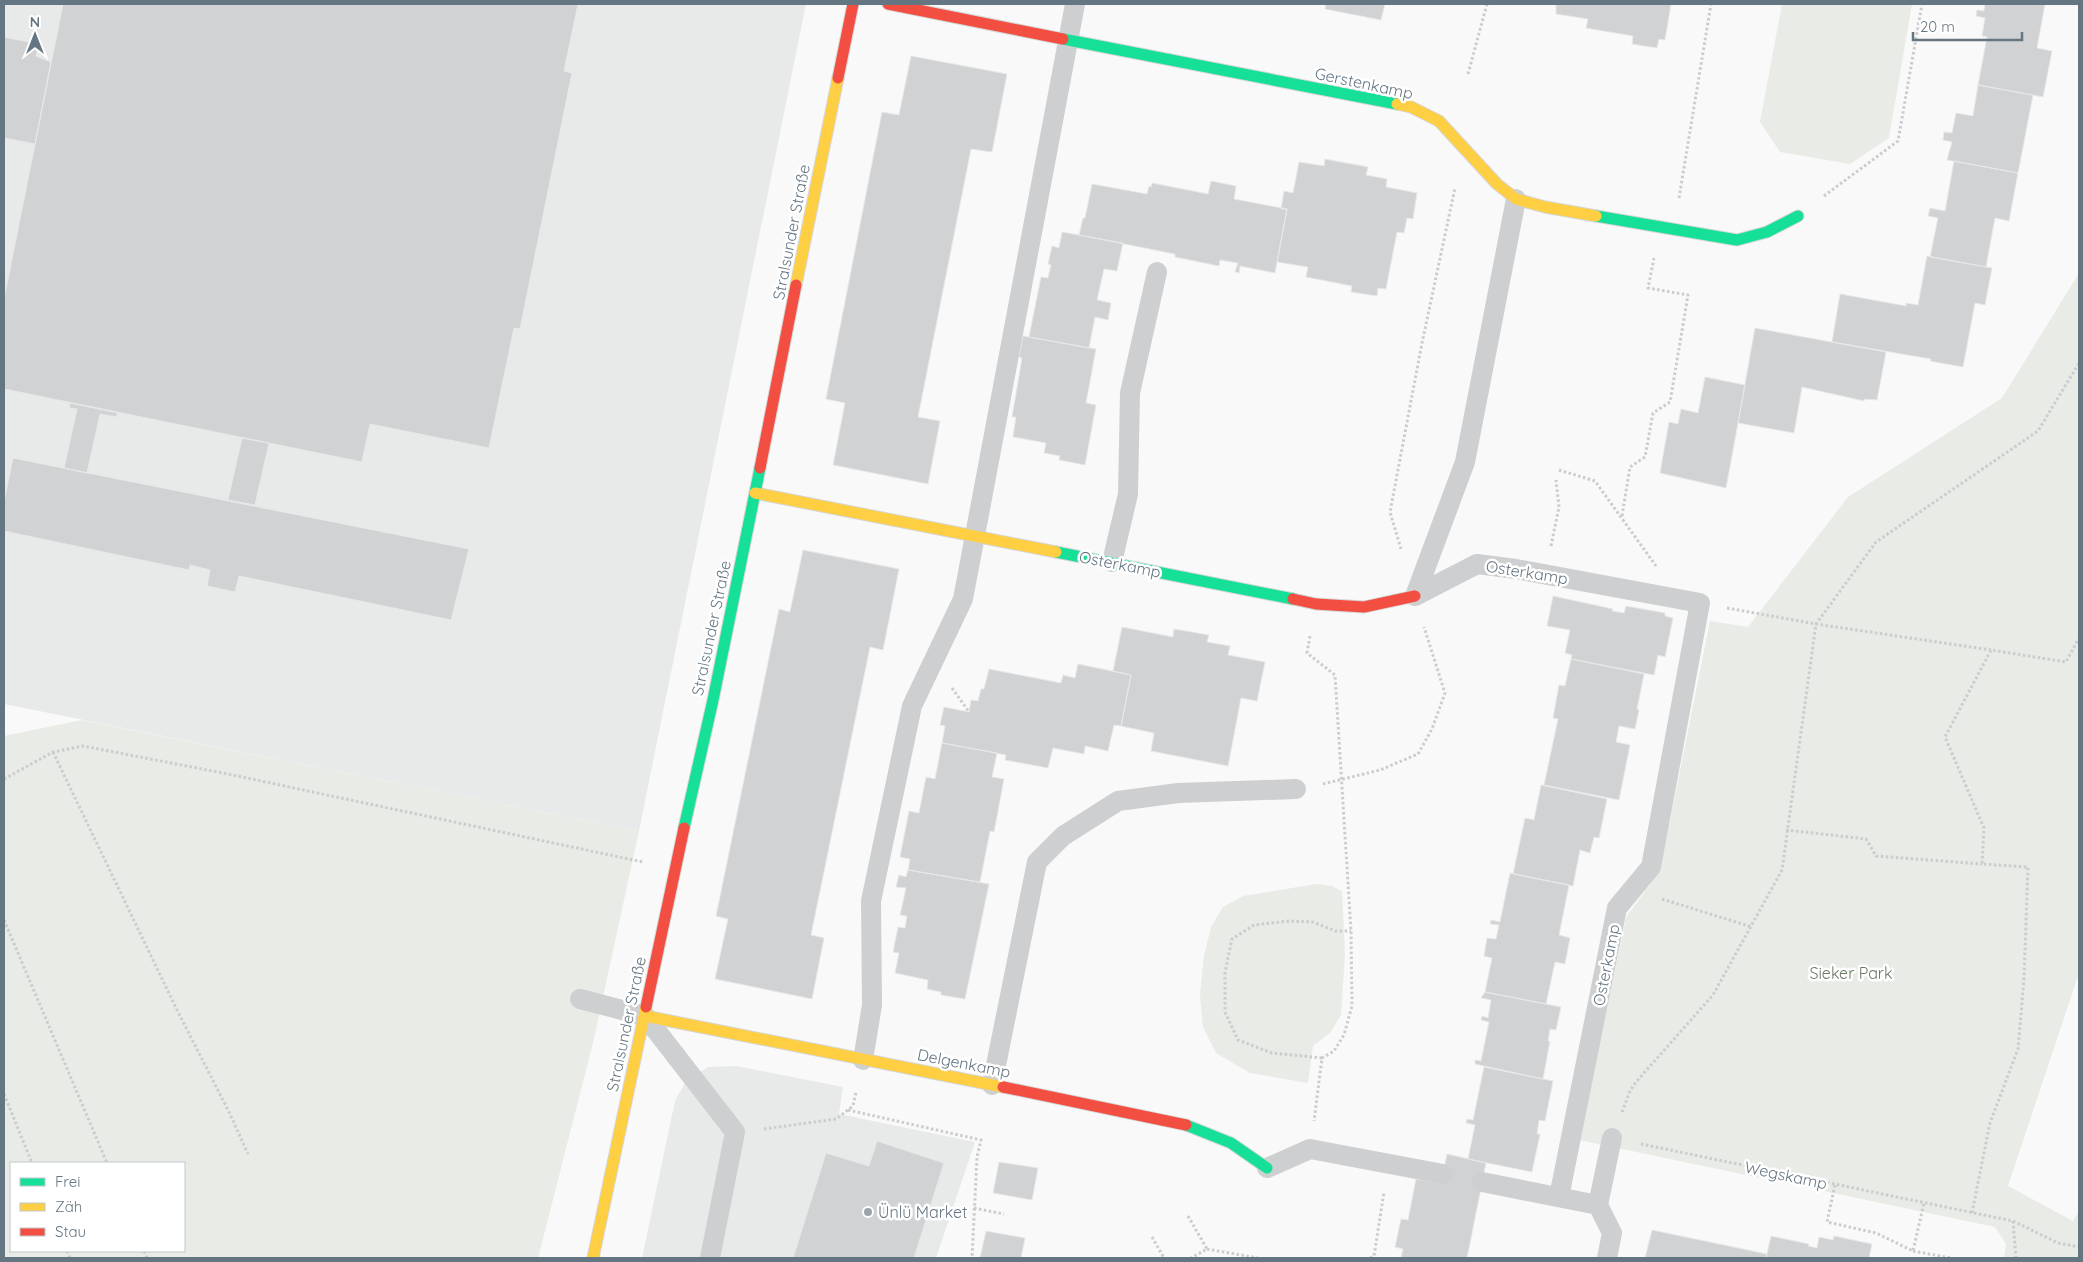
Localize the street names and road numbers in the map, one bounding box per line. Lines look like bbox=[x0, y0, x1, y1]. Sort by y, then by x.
street label: Gerstenkamp bbox=[1313, 63, 1415, 103]
street label: Stralsunder Straße bbox=[768, 163, 814, 301]
street label: Osterkamp bbox=[1077, 546, 1163, 582]
street label: Osterkamp bbox=[1485, 556, 1569, 588]
street label: Stralsunder Straße bbox=[687, 559, 735, 697]
street label: Osterkamp bbox=[1588, 922, 1624, 1008]
street label: Stralsunder Straße bbox=[602, 955, 650, 1093]
street label: Delgenkamp bbox=[916, 1044, 1012, 1082]
street label: Wegskamp bbox=[1743, 1156, 1829, 1194]

